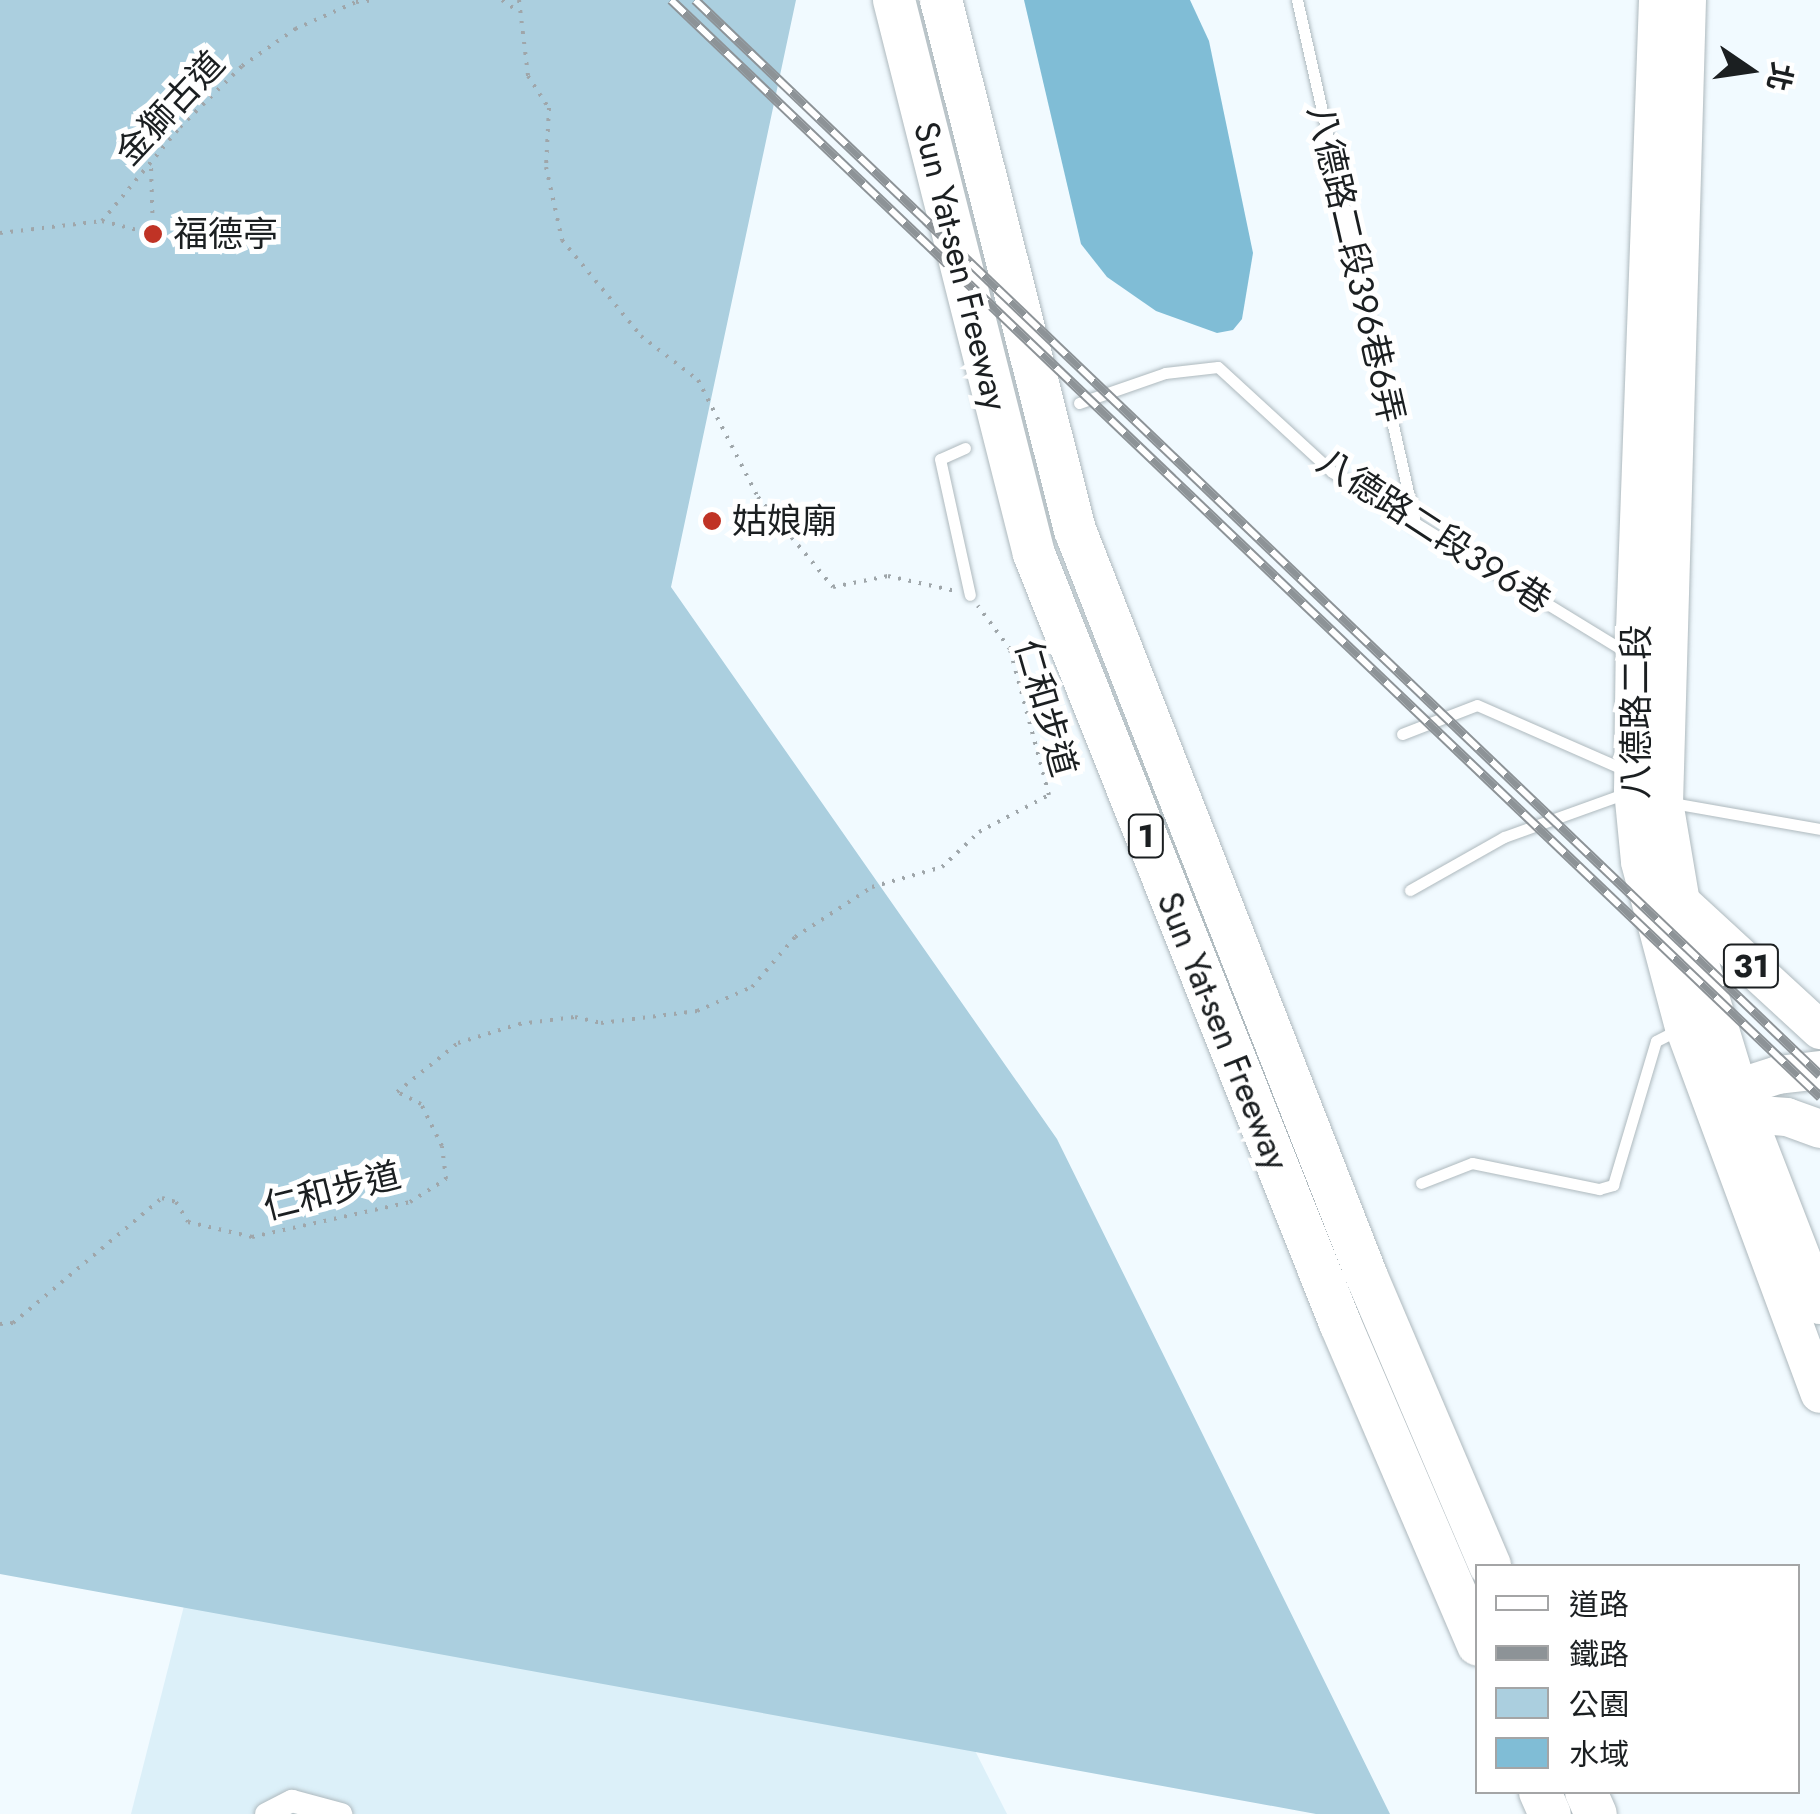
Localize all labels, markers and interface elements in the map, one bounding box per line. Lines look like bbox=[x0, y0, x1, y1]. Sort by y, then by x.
north arrow bbox=[1700, 20, 1800, 120]
street label: 金獅古道 bbox=[107, 42, 233, 174]
text: 北 bbox=[1757, 59, 1803, 95]
street label: 八德路二段396巷6弄 bbox=[1299, 101, 1413, 427]
street label: Sun Yat-sen Freeway bbox=[905, 117, 1017, 415]
place label: 福德亭 bbox=[173, 213, 278, 255]
marker: 福德亭 bbox=[142, 223, 164, 245]
street label: 八德路二段396巷 bbox=[1310, 440, 1558, 622]
place label: 姑娘廟 bbox=[732, 500, 837, 542]
marker: 姑娘廟 bbox=[701, 510, 723, 532]
street label: 八德路二段 bbox=[1615, 625, 1657, 799]
street label: 仁和步道 bbox=[1007, 635, 1085, 781]
road number: 1 bbox=[1126, 809, 1166, 863]
street label: Sun Yat-sen Freeway bbox=[1148, 886, 1298, 1176]
road number: 31 bbox=[1721, 939, 1781, 993]
street label: 仁和步道 bbox=[259, 1154, 405, 1228]
legend bbox=[1475, 1564, 1800, 1794]
text: 道路 bbox=[1569, 1583, 1629, 1626]
text: 鐵路 bbox=[1569, 1633, 1629, 1676]
text: 公園 bbox=[1569, 1683, 1629, 1726]
text: 水域 bbox=[1569, 1733, 1629, 1776]

